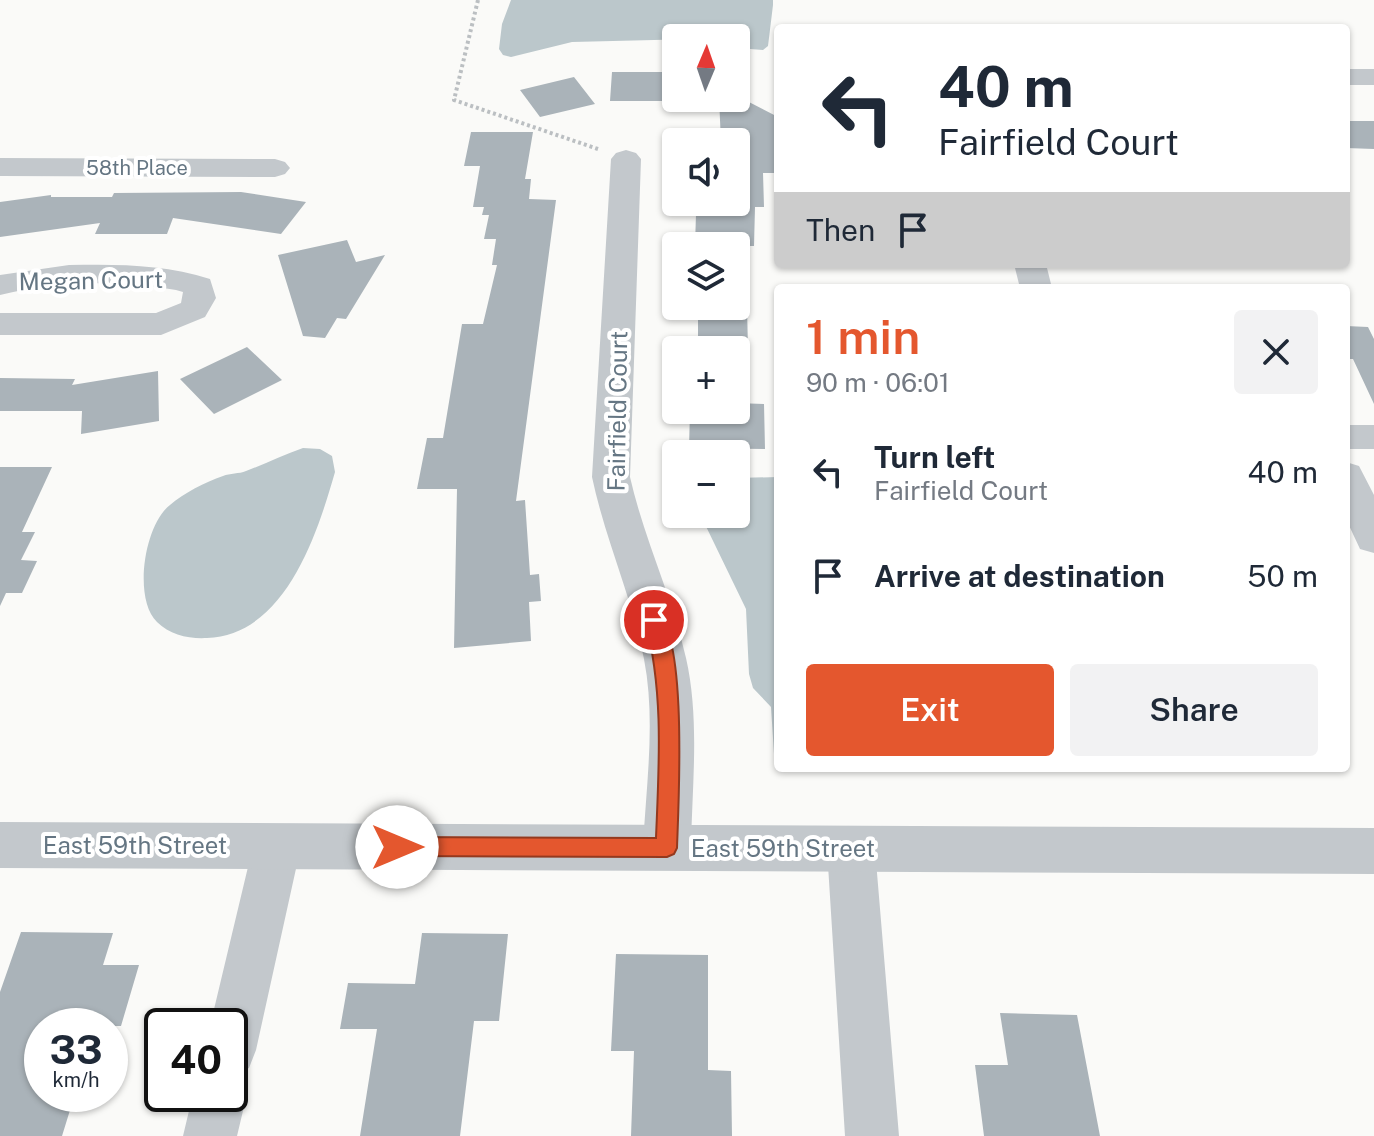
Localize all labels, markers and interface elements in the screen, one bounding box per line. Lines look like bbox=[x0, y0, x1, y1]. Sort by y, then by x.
north arrow bbox=[662, 24, 750, 112]
map controls bbox=[662, 24, 750, 528]
text: 40 m bbox=[938, 54, 1074, 120]
icon: left bbox=[806, 56, 910, 160]
text: Fairfield Court bbox=[938, 121, 1179, 163]
button: sound bbox=[662, 128, 750, 216]
street label: 58th Place bbox=[86, 156, 188, 180]
icon: arrive bbox=[891, 208, 935, 252]
text: Then bbox=[806, 212, 875, 248]
button: layers bbox=[662, 232, 750, 320]
street label: Megan Court bbox=[18, 265, 164, 295]
text: 1 min bbox=[806, 308, 920, 365]
button: close bbox=[1234, 310, 1318, 394]
street label: Fairfield Court bbox=[602, 330, 632, 492]
button: + bbox=[662, 336, 750, 424]
text: 90 m · 06:01 bbox=[806, 367, 950, 398]
text: Turn left bbox=[874, 439, 995, 475]
button: − bbox=[662, 440, 750, 528]
icon: left bbox=[806, 450, 850, 494]
text: 40 m bbox=[1248, 454, 1318, 490]
text: Fairfield Court bbox=[874, 475, 1048, 506]
icon: arrive bbox=[806, 554, 850, 598]
text: Arrive at destination bbox=[874, 558, 1165, 594]
text: 50 m bbox=[1247, 558, 1318, 594]
pin bbox=[620, 586, 688, 654]
icon: arrive bbox=[632, 598, 676, 642]
button: Exit bbox=[806, 664, 1054, 756]
button: Share bbox=[1070, 664, 1318, 756]
position arrow bbox=[355, 805, 439, 889]
street label: East 59th Street bbox=[43, 831, 227, 859]
street label: East 59th Street bbox=[691, 834, 875, 862]
speed limit sign: 40 bbox=[144, 1008, 248, 1112]
text: 33 bbox=[49, 1026, 103, 1073]
text: km/h bbox=[52, 1068, 100, 1092]

